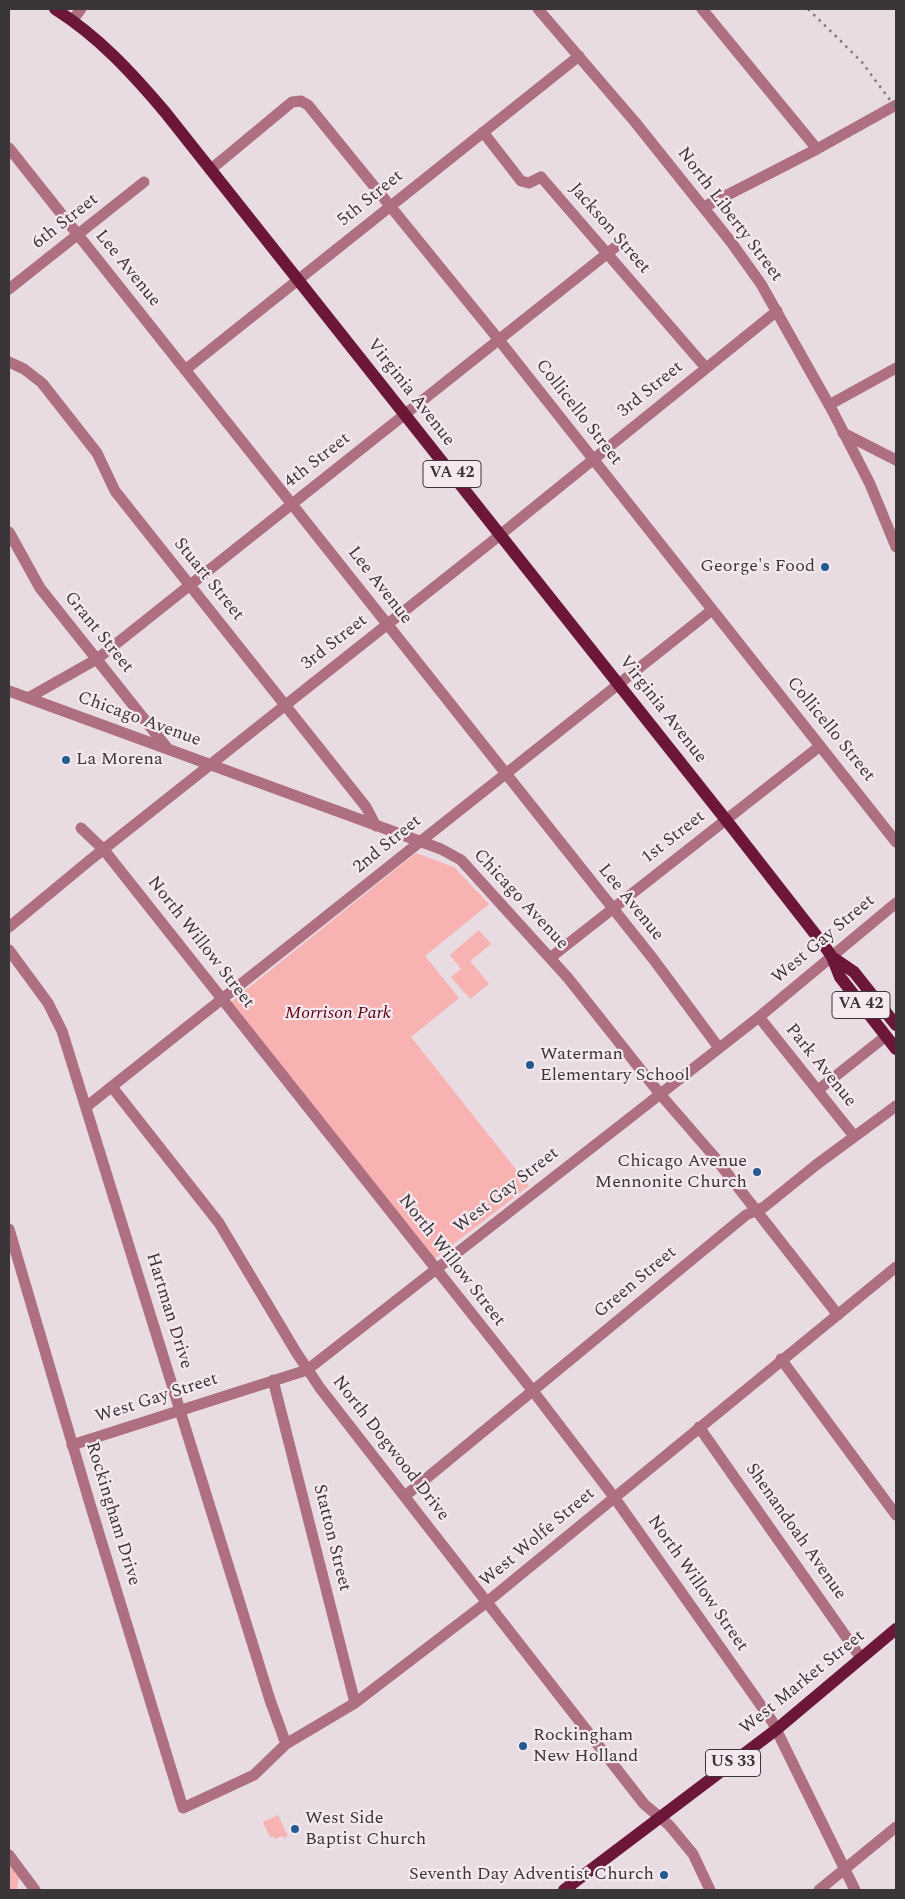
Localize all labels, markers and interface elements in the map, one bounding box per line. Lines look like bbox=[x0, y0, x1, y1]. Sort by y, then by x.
street label: North Liberty Street bbox=[672, 144, 786, 286]
street label: 5th Street bbox=[334, 166, 408, 232]
street label: Jackson Street bbox=[564, 179, 654, 279]
street label: 6th Street bbox=[29, 190, 103, 254]
street label: Lee Avenue bbox=[89, 226, 165, 312]
street label: Virginia Avenue bbox=[361, 335, 459, 451]
street label: Collicello Street bbox=[530, 356, 626, 470]
street label: 3rd Street bbox=[614, 357, 688, 423]
street label: 4th Street bbox=[281, 429, 355, 493]
road number: VA 42 bbox=[423, 460, 481, 488]
street label: Stuart Street bbox=[168, 534, 248, 626]
street label: Lee Avenue bbox=[342, 543, 416, 629]
place label: George's Food bbox=[700, 556, 815, 578]
marker: George's Food bbox=[819, 561, 831, 573]
street label: Grant Street bbox=[59, 588, 137, 678]
street label: 3rd Street bbox=[298, 610, 372, 676]
street label: Virginia Avenue bbox=[613, 652, 711, 768]
street label: Collicello Street bbox=[781, 673, 879, 787]
street label: Chicago Avenue bbox=[74, 688, 204, 752]
place label: La Morena bbox=[76, 749, 163, 771]
marker: La Morena bbox=[60, 754, 72, 766]
street label: 1st Street bbox=[638, 806, 710, 870]
street label: 2nd Street bbox=[350, 811, 426, 879]
street label: Chicago Avenue bbox=[468, 845, 572, 955]
street label: Lee Avenue bbox=[592, 860, 668, 946]
street label: North Willow Street bbox=[142, 873, 258, 1013]
street label: West Gay Street bbox=[768, 891, 880, 989]
road number: VA 42 bbox=[832, 992, 890, 1018]
park label: Morrison Park bbox=[285, 1003, 391, 1025]
street label: Park Avenue bbox=[780, 1020, 860, 1112]
place label: Waterman Elementary School bbox=[540, 1044, 690, 1086]
marker: Waterman Elementary School bbox=[524, 1059, 536, 1071]
street label: West Gay Street bbox=[450, 1143, 564, 1239]
place label: Chicago Avenue Mennonite Church bbox=[595, 1151, 747, 1194]
marker: Chicago Avenue Mennonite Church bbox=[751, 1166, 763, 1178]
street label: North Willow Street bbox=[393, 1191, 509, 1331]
street label: Green Street bbox=[591, 1242, 681, 1324]
street label: Hartman Drive bbox=[140, 1250, 196, 1372]
street label: West Gay Street bbox=[93, 1369, 221, 1429]
street label: North Dogwood Drive bbox=[327, 1372, 453, 1526]
street label: Rockingham Drive bbox=[80, 1440, 144, 1588]
street label: Shenandoah Avenue bbox=[740, 1460, 850, 1604]
street label: Statton Street bbox=[307, 1482, 355, 1594]
street label: West Wolfe Street bbox=[476, 1484, 600, 1592]
street label: North Willow Street bbox=[642, 1512, 752, 1656]
street label: West Market Street bbox=[736, 1626, 870, 1740]
place label: Rockingham New Holland bbox=[533, 1725, 638, 1768]
marker: Rockingham New Holland bbox=[517, 1740, 529, 1752]
road number: US 33 bbox=[706, 1750, 760, 1776]
place label: West Side Baptist Church bbox=[305, 1808, 426, 1850]
marker: West Side Baptist Church bbox=[289, 1823, 301, 1835]
place label: Seventh Day Adventist Church bbox=[409, 1864, 654, 1886]
marker: Seventh Day Adventist Church bbox=[658, 1869, 670, 1881]

